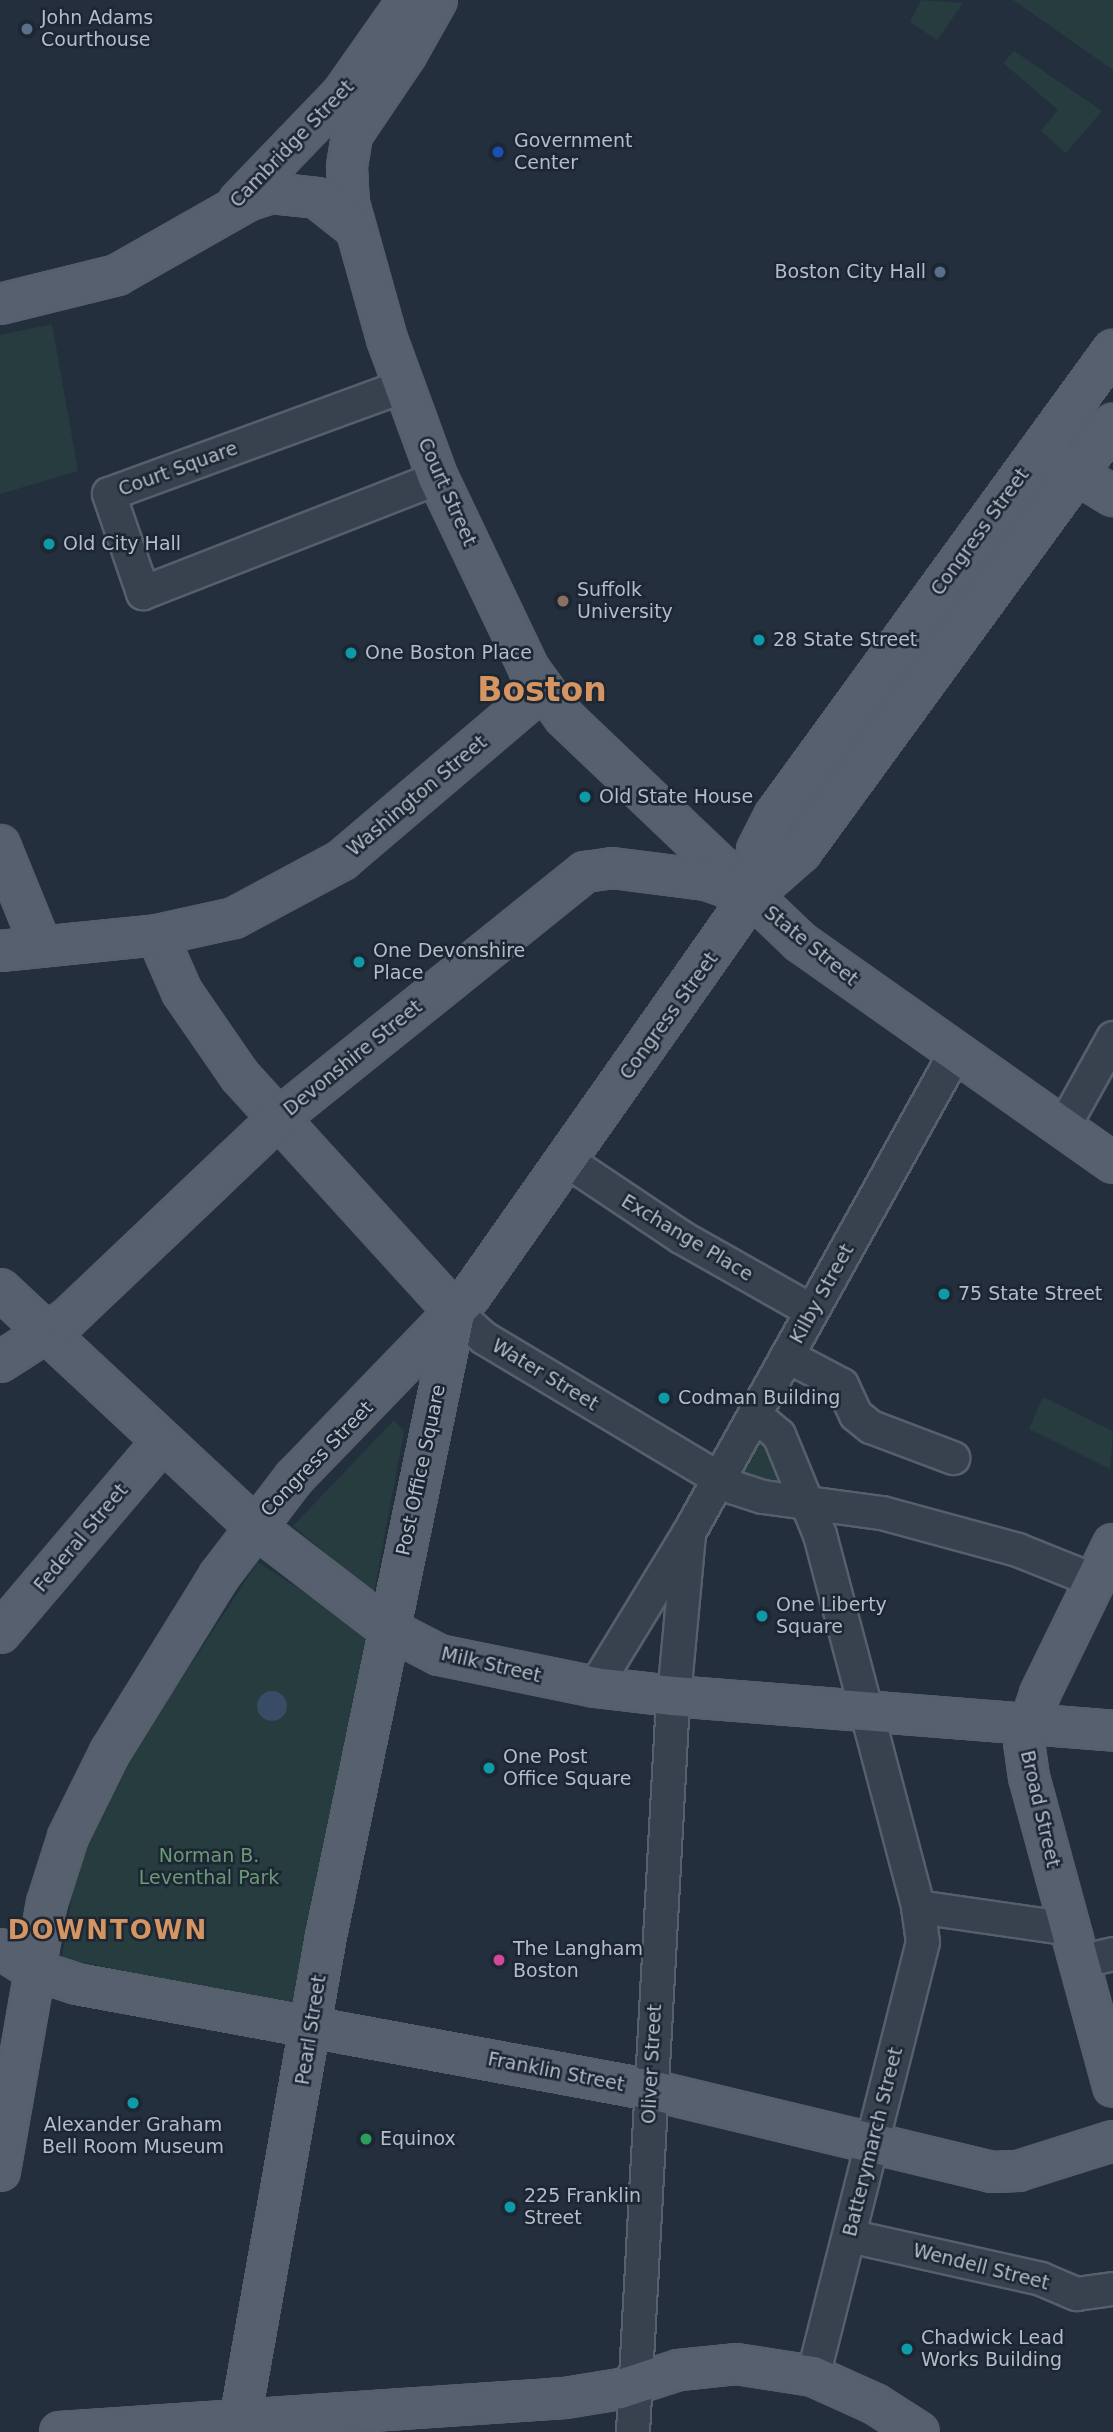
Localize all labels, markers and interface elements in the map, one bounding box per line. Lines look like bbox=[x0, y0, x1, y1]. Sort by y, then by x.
place label: John Adams Courthouse bbox=[41, 7, 153, 51]
marker: John Adams Courthouse bbox=[19, 21, 35, 37]
street label: Cambridge Street bbox=[225, 76, 359, 212]
place label: Government Center bbox=[514, 130, 632, 174]
marker: Government Center bbox=[488, 142, 508, 162]
place label: Boston City Hall bbox=[775, 261, 926, 283]
marker: Boston City Hall bbox=[932, 264, 948, 280]
street label: Court Street bbox=[413, 434, 481, 550]
street label: Court Square bbox=[115, 437, 241, 501]
street label: Congress Street bbox=[926, 464, 1034, 600]
place label: Old City Hall bbox=[63, 533, 181, 555]
marker: Old City Hall bbox=[41, 536, 57, 552]
place label: Suffolk University bbox=[577, 579, 673, 623]
marker: Suffolk University bbox=[555, 593, 571, 609]
place label: 28 State Street bbox=[773, 629, 917, 651]
marker: 28 State Street bbox=[751, 632, 767, 648]
place label: One Boston Place bbox=[365, 642, 532, 664]
marker: One Boston Place bbox=[343, 645, 359, 661]
district label: Boston bbox=[477, 670, 607, 710]
street label: Washington Street bbox=[342, 731, 492, 861]
place label: Old State House bbox=[599, 786, 753, 808]
marker: Old State House bbox=[577, 789, 593, 805]
street label: State Street bbox=[760, 901, 862, 991]
place label: One Devonshire Place bbox=[373, 940, 525, 984]
street label: Congress Street bbox=[615, 948, 723, 1084]
marker: One Devonshire Place bbox=[351, 954, 367, 970]
street label: Devonshire Street bbox=[279, 995, 427, 1121]
street label: Exchange Place bbox=[617, 1190, 757, 1286]
street label: Kilby Street bbox=[785, 1240, 859, 1348]
place label: 75 State Street bbox=[958, 1283, 1102, 1305]
marker: 75 State Street bbox=[936, 1286, 952, 1302]
street label: Water Street bbox=[488, 1334, 602, 1416]
street label: Post Office Square bbox=[392, 1382, 450, 1558]
place label: Codman Building bbox=[678, 1387, 840, 1409]
marker: Codman Building bbox=[656, 1390, 672, 1406]
street label: Congress Street bbox=[256, 1397, 378, 1521]
street label: Federal Street bbox=[29, 1479, 133, 1597]
place label: One Liberty Square bbox=[776, 1594, 887, 1638]
marker: One Liberty Square bbox=[754, 1608, 770, 1624]
street label: Milk Street bbox=[439, 1642, 543, 1688]
place label: One Post Office Square bbox=[503, 1746, 631, 1790]
street label: Broad Street bbox=[1015, 1748, 1065, 1870]
marker: One Post Office Square bbox=[481, 1760, 497, 1776]
park label: Norman B. Leventhal Park bbox=[139, 1845, 279, 1889]
district label: DOWNTOWN bbox=[9, 1915, 207, 1947]
place label: The Langham Boston bbox=[513, 1938, 643, 1982]
marker: The Langham Boston bbox=[491, 1952, 507, 1968]
street label: Pearl Street bbox=[291, 1973, 331, 2087]
street label: Oliver Street bbox=[637, 2003, 667, 2125]
street label: Batterymarch Street bbox=[838, 2045, 908, 2239]
street label: Franklin Street bbox=[486, 2048, 626, 2096]
marker: Alexander Graham Bell Room Museum bbox=[125, 2095, 141, 2111]
place label: Alexander Graham Bell Room Museum bbox=[42, 2114, 224, 2158]
place label: Equinox bbox=[380, 2128, 456, 2150]
marker: Equinox bbox=[358, 2131, 374, 2147]
place label: 225 Franklin Street bbox=[524, 2185, 641, 2229]
marker: 225 Franklin Street bbox=[502, 2199, 518, 2215]
street label: Wendell Street bbox=[911, 2239, 1051, 2295]
place label: Chadwick Lead Works Building bbox=[921, 2327, 1064, 2371]
marker: Chadwick Lead Works Building bbox=[899, 2341, 915, 2357]

